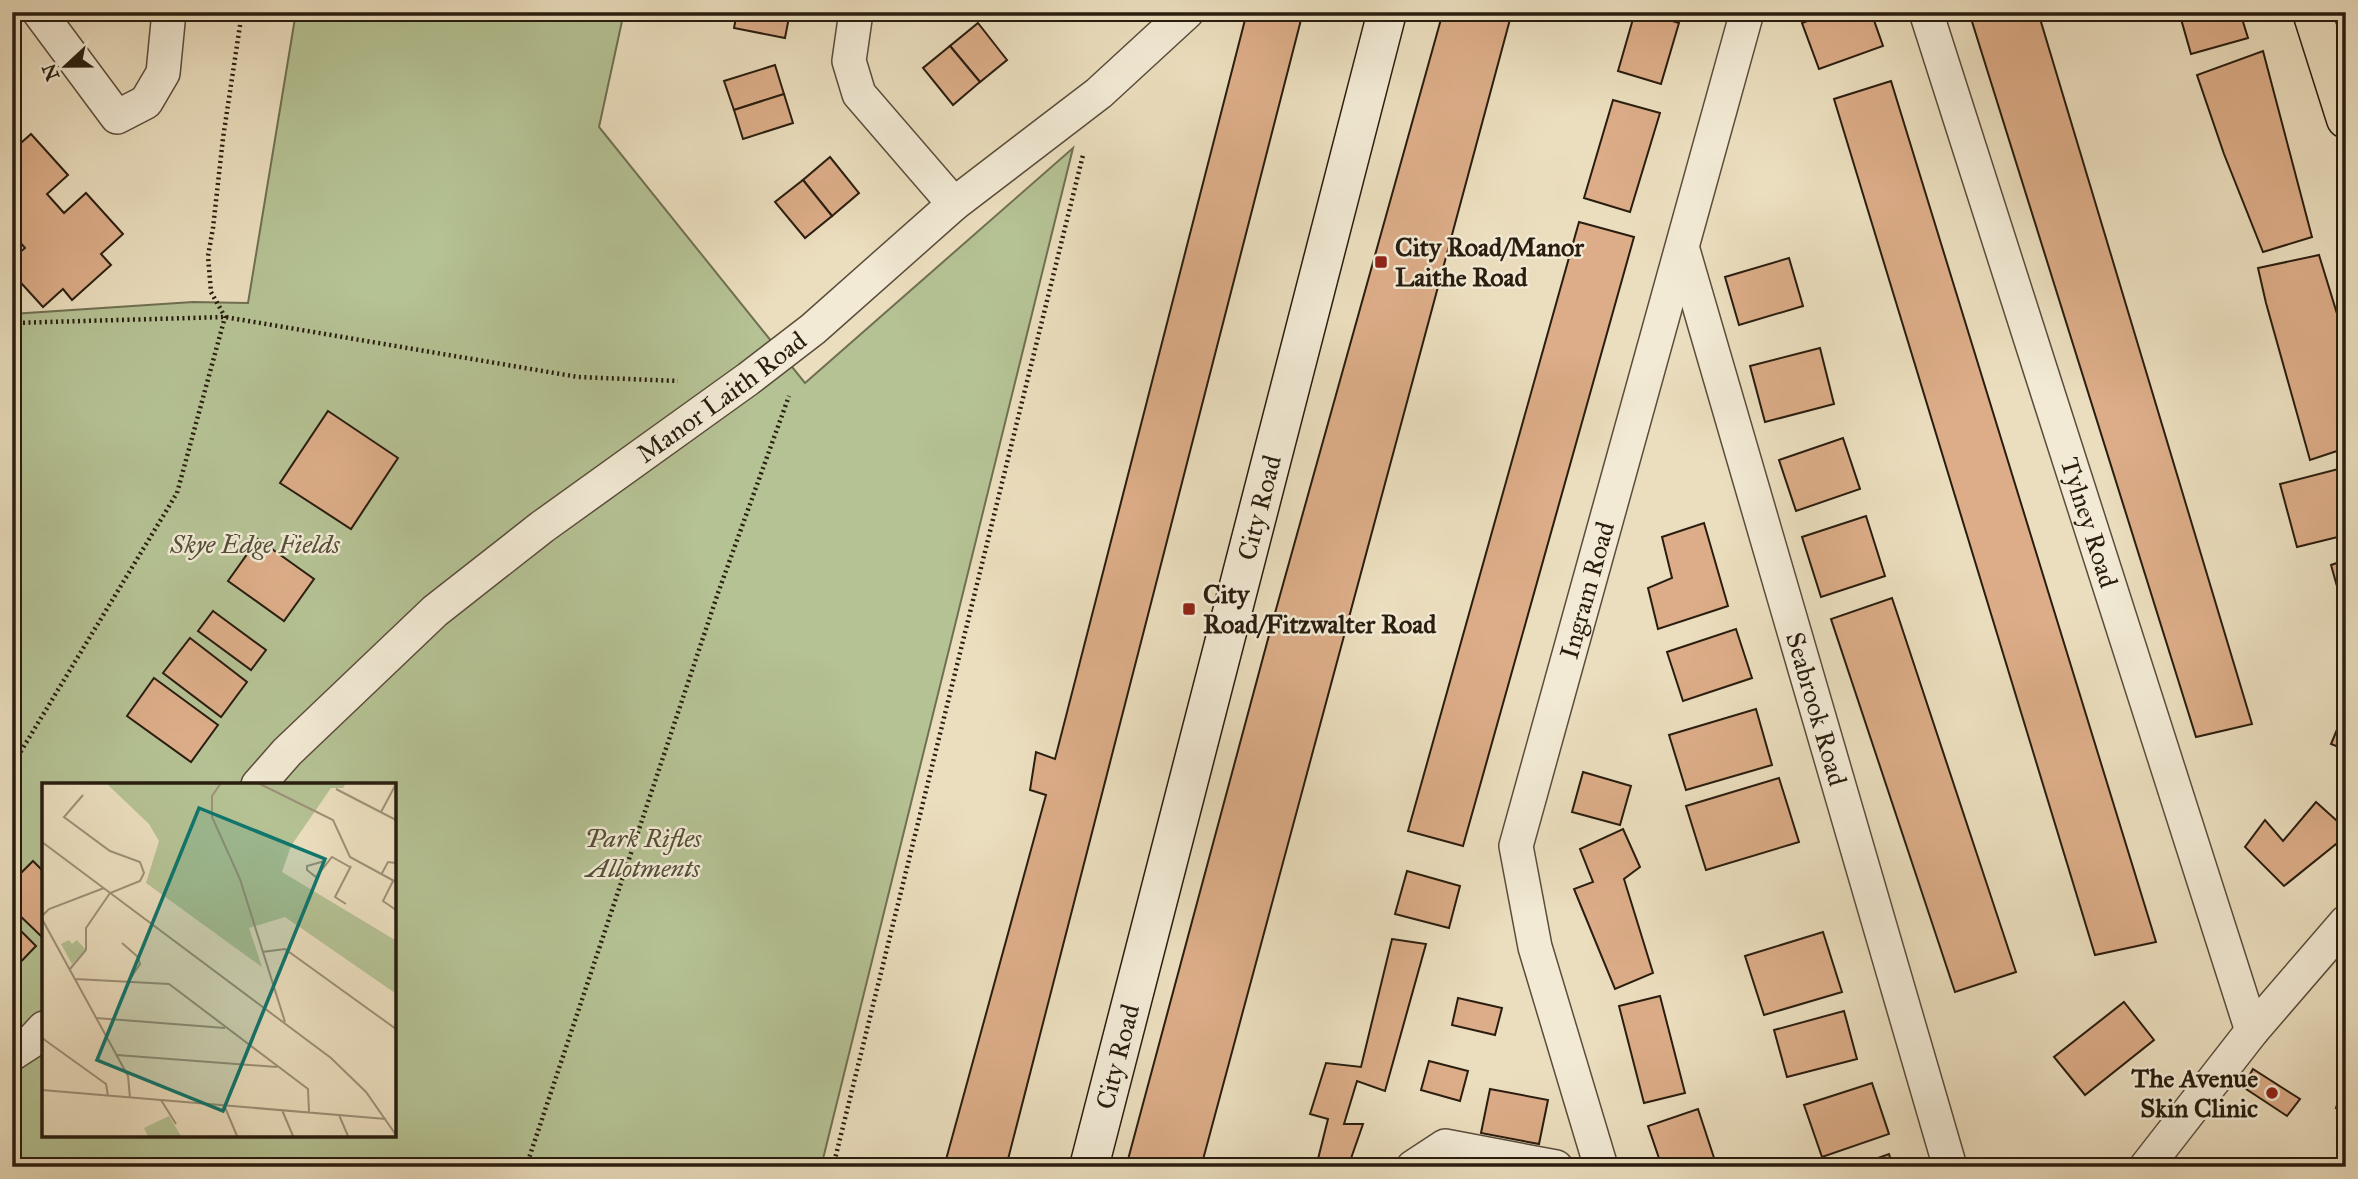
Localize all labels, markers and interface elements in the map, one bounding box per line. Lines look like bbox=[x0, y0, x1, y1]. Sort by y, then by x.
north arrow bbox=[32, 32, 102, 102]
text: N bbox=[37, 60, 64, 84]
place label: City Road/Manor Laithe Road bbox=[1395, 231, 1585, 293]
marker: City Road/Manor Laithe Road bbox=[1373, 254, 1389, 270]
street label: Manor Laith Road bbox=[630, 324, 813, 470]
street label: City Road bbox=[1230, 452, 1288, 563]
street label: Tylney Road bbox=[2054, 453, 2125, 592]
street label: Ingram Road bbox=[1553, 518, 1621, 662]
park label: Skye Edge Fields bbox=[169, 528, 340, 560]
place label: City Road/Fitzwalter Road bbox=[1203, 578, 1437, 640]
marker: City Road/Fitzwalter Road bbox=[1181, 601, 1197, 617]
street label: Seabrook Road bbox=[1779, 628, 1854, 790]
inset map bbox=[42, 783, 396, 1137]
park label: Park Rifles Allotments bbox=[583, 822, 702, 884]
street label: City Road bbox=[1089, 1001, 1146, 1113]
place label: The Avenue Skin Clinic bbox=[2130, 1062, 2258, 1124]
marker: The Avenue Skin Clinic bbox=[2264, 1085, 2280, 1101]

